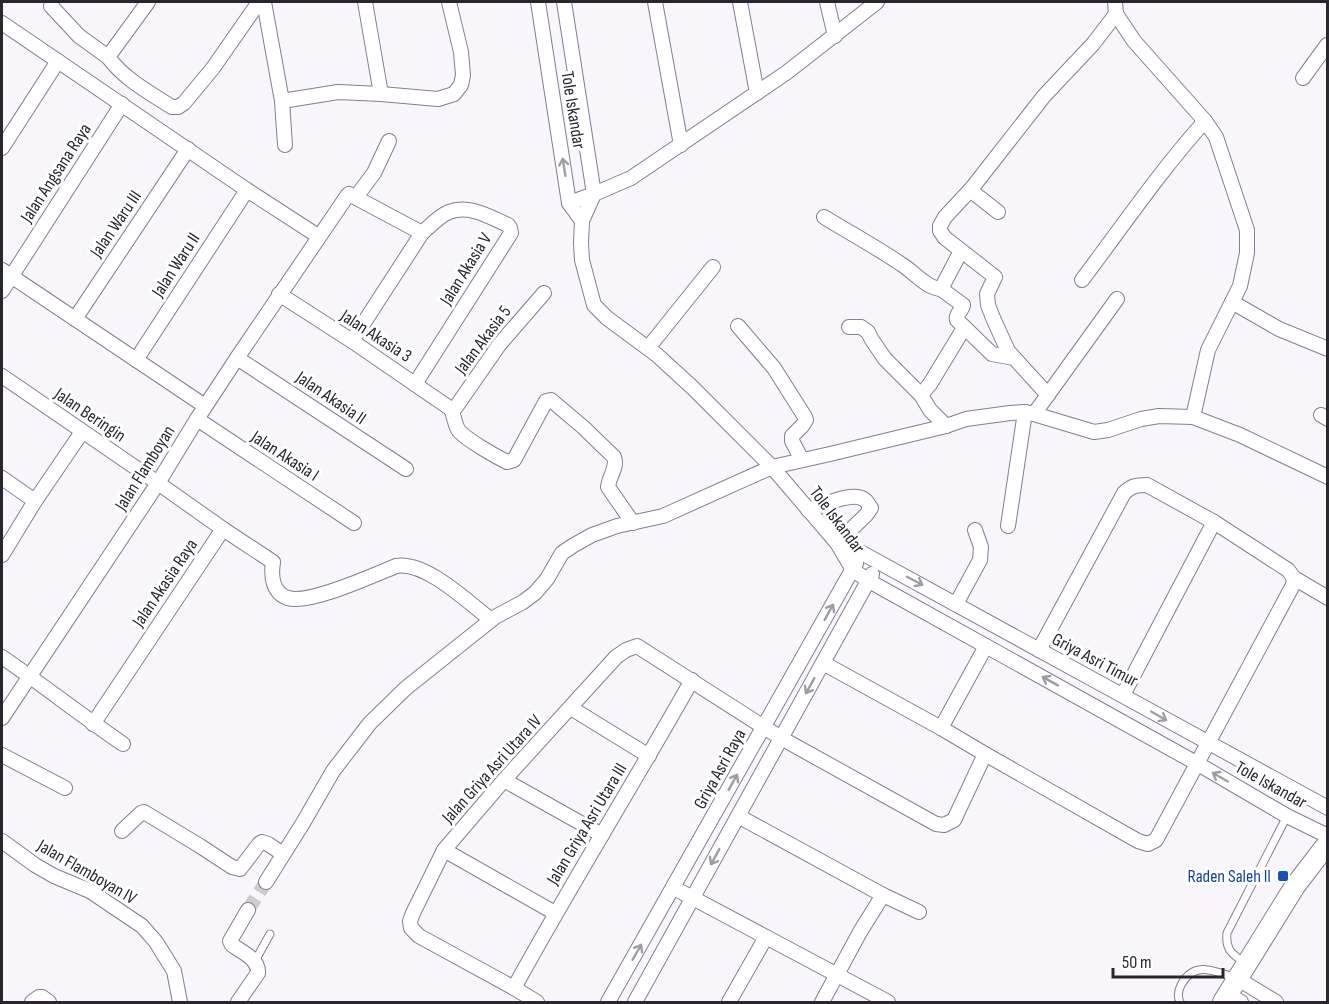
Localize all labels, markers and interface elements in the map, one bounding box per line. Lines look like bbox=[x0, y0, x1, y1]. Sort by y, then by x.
street label: Tole Iskandar bbox=[557, 70, 589, 150]
street label: Jalan Angsana Raya bbox=[16, 120, 96, 227]
one-way arrow bbox=[558, 157, 569, 177]
street label: Jalan Waru III bbox=[85, 187, 146, 262]
street label: Jalan Waru II bbox=[147, 229, 205, 302]
street label: Jalan Akasia V bbox=[435, 229, 496, 310]
street label: Jalan Akasia 5 bbox=[450, 302, 515, 379]
street label: Jalan Akasia 3 bbox=[336, 305, 415, 367]
street label: Jalan Akasia II bbox=[291, 366, 370, 429]
street label: Jalan Beringin bbox=[50, 383, 130, 446]
street label: Jalan Flamboyan bbox=[110, 422, 179, 515]
street label: Jalan Akasia I bbox=[246, 426, 323, 486]
street label: Tole Iskandar bbox=[805, 482, 869, 558]
street label: Jalan Akasia Raya bbox=[127, 535, 202, 632]
one-way arrow bbox=[905, 576, 923, 587]
one-way arrow bbox=[823, 604, 835, 621]
street label: Griya Asri Timur bbox=[1048, 629, 1142, 691]
one-way arrow bbox=[1042, 675, 1059, 687]
one-way arrow bbox=[804, 677, 815, 695]
street label: Jalan Griya Asri Utara IV bbox=[437, 710, 546, 828]
one-way arrow bbox=[1150, 710, 1167, 722]
street label: Griya Asri Raya bbox=[689, 725, 751, 813]
street label: Tole Iskandar bbox=[1232, 757, 1310, 813]
street label: Jalan Griya Asri Utara III bbox=[542, 759, 632, 889]
one-way arrow bbox=[1212, 771, 1229, 783]
one-way arrow bbox=[728, 774, 740, 791]
street label: Jalan Flamboyan IV bbox=[33, 835, 140, 909]
one-way arrow bbox=[709, 848, 721, 865]
place label: Raden Saleh II bbox=[1188, 866, 1271, 887]
marker: Raden Saleh II bbox=[1276, 869, 1290, 883]
scale bar bbox=[1113, 941, 1222, 979]
one-way arrow bbox=[632, 944, 644, 961]
text: 50 m bbox=[1122, 952, 1152, 973]

